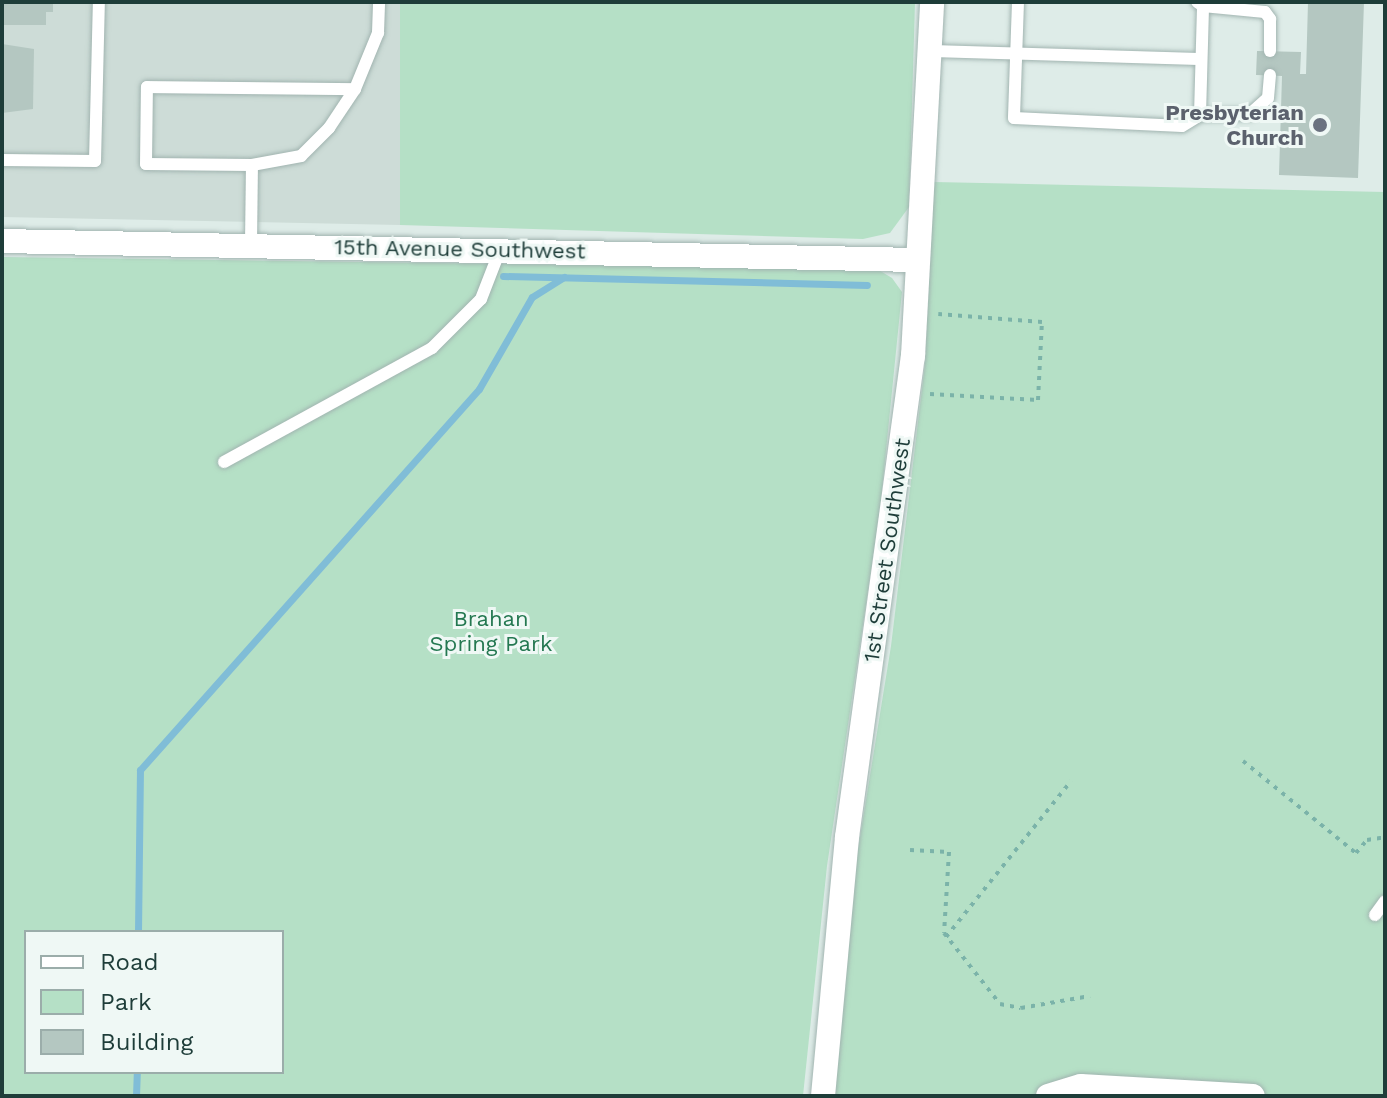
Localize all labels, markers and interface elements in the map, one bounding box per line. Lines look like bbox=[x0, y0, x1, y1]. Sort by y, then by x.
place label: Presbyterian Church bbox=[1165, 99, 1304, 150]
marker: Presbyterian Church bbox=[1311, 116, 1329, 134]
street label: 15th Avenue Southwest bbox=[334, 234, 586, 264]
street label: 1st Street Southwest bbox=[858, 436, 916, 664]
park label: Brahan Spring Park bbox=[430, 605, 552, 656]
legend bbox=[24, 930, 284, 1074]
text: Road bbox=[100, 948, 159, 976]
text: Park bbox=[100, 988, 152, 1016]
text: Building bbox=[100, 1028, 193, 1056]

